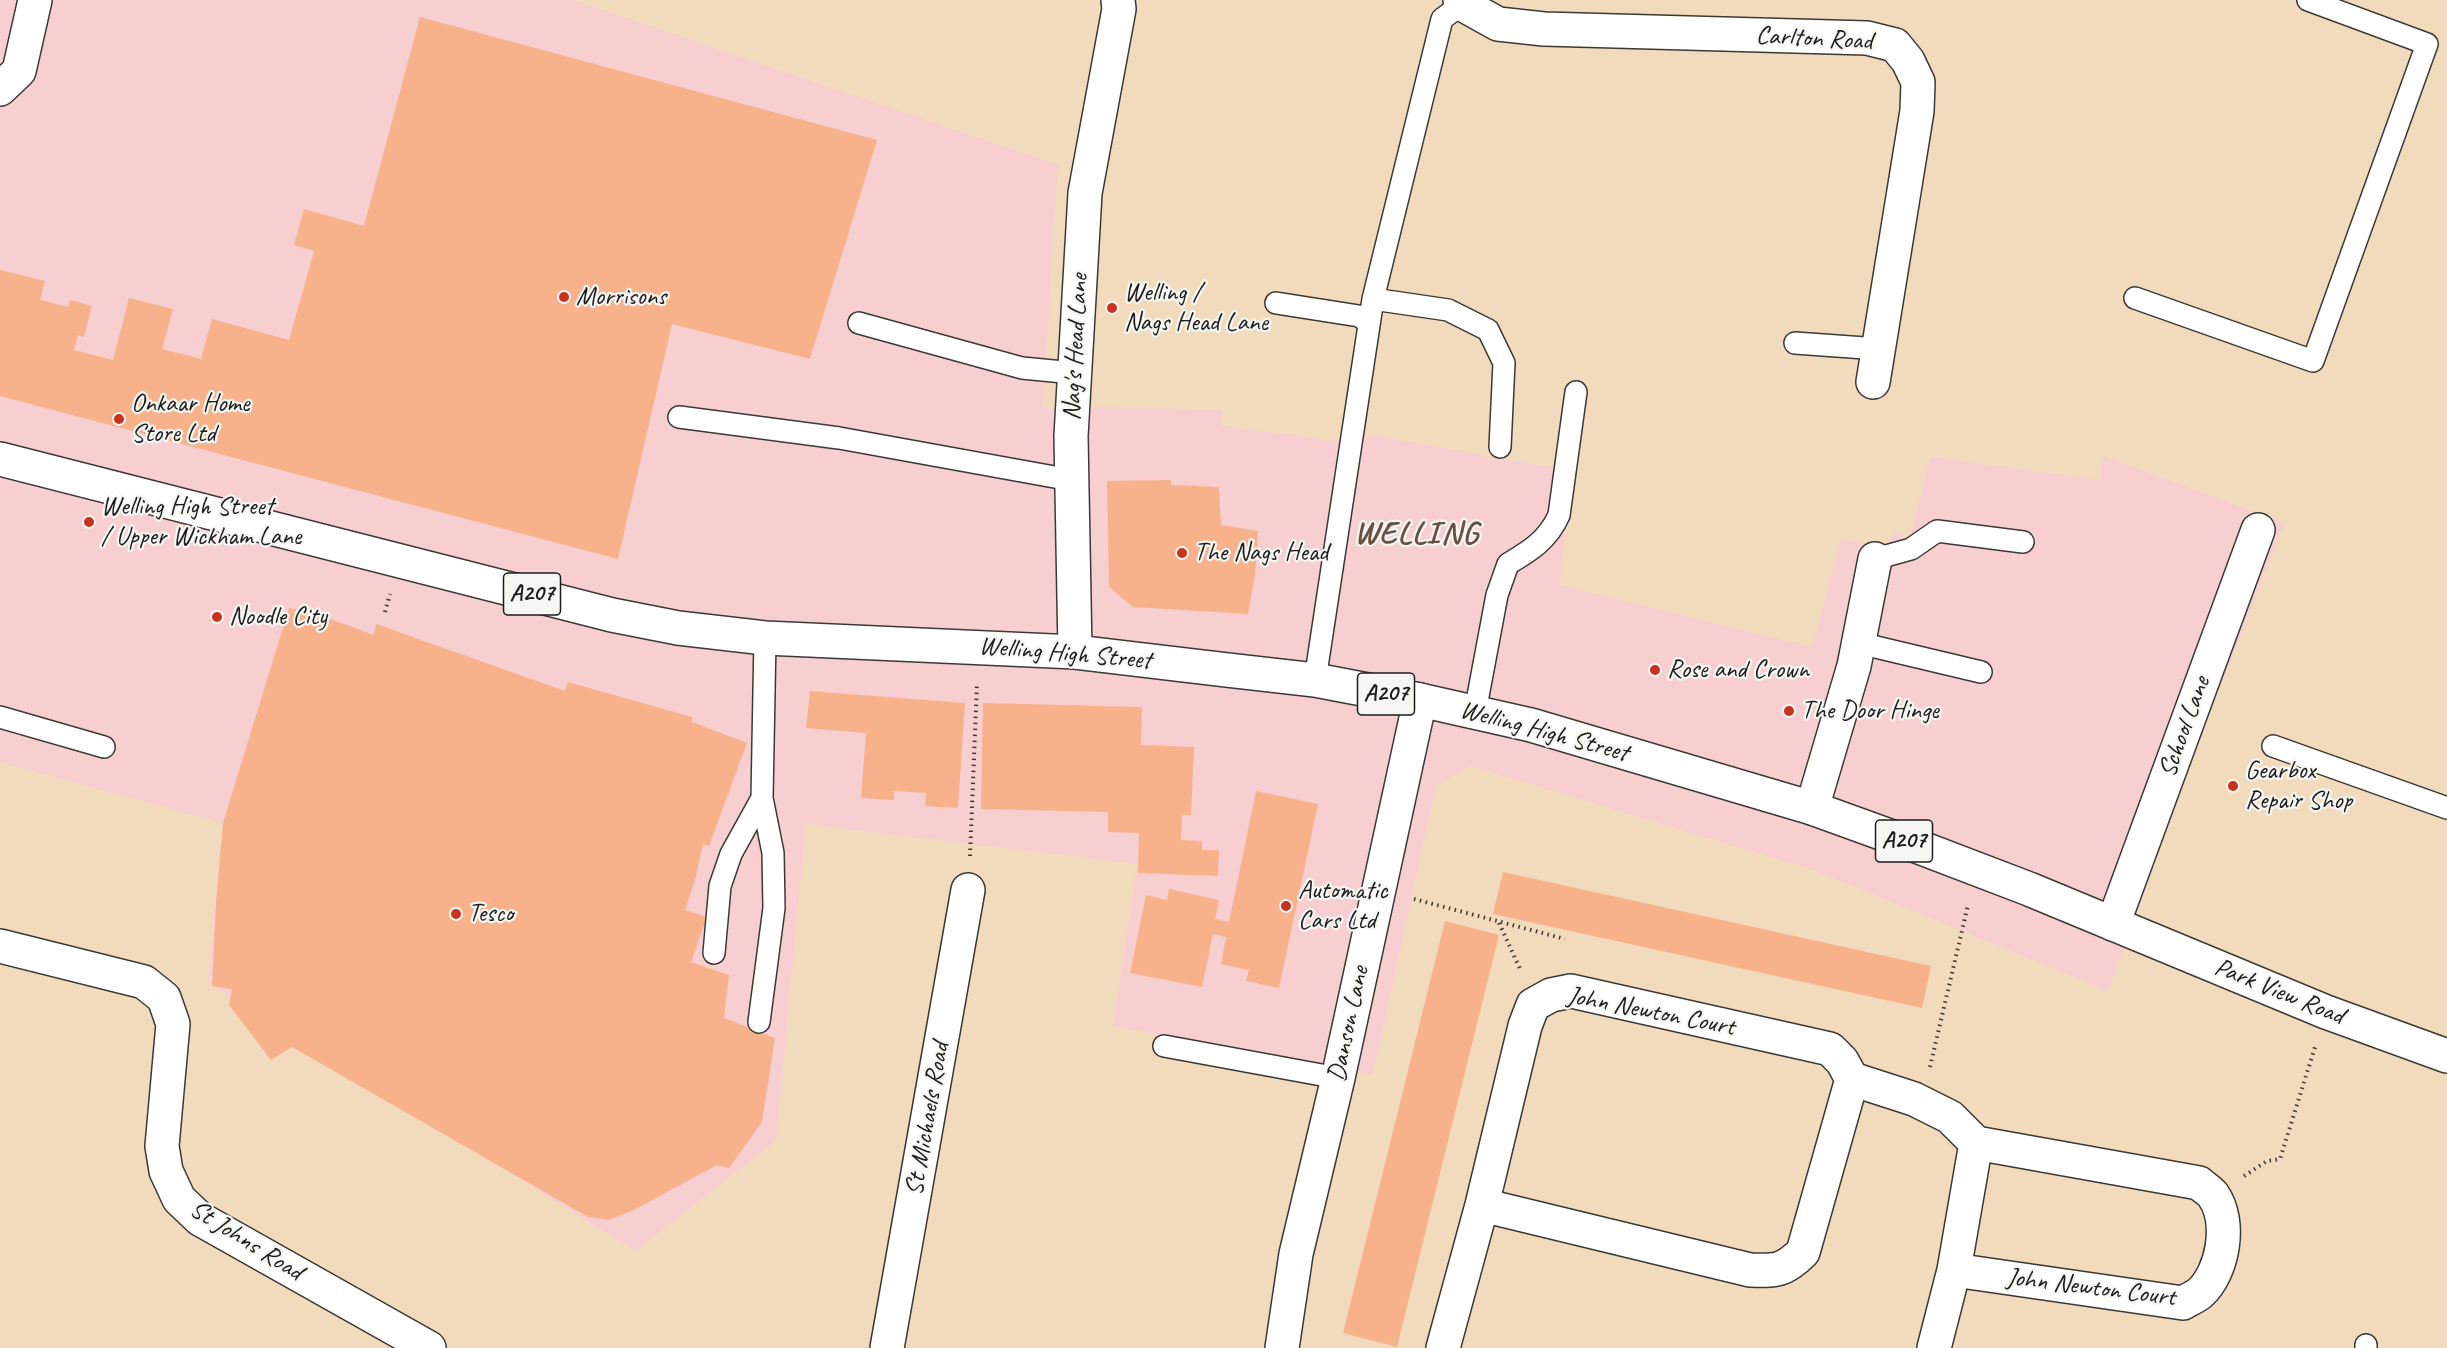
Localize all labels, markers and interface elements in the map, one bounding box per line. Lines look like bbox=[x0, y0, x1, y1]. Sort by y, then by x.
street label: Carlton Road bbox=[1755, 20, 1873, 58]
street label: Nag's Head Lane bbox=[1057, 273, 1095, 421]
place label: Welling / Nags Head Lane bbox=[1124, 277, 1268, 338]
place label: Morrisons bbox=[576, 281, 666, 313]
marker: Morrisons bbox=[557, 290, 571, 304]
marker: Welling / Nags Head Lane bbox=[1105, 301, 1119, 315]
place label: Onkaar Home Store Ltd bbox=[131, 388, 249, 449]
marker: Onkaar Home Store Ltd bbox=[112, 412, 126, 426]
place label: Welling High Street / Upper Wickham Lane bbox=[101, 491, 301, 552]
marker: Welling High Street / Upper Wickham Lane bbox=[82, 515, 96, 529]
district label: WELLING bbox=[1354, 516, 1480, 554]
place label: The Nags Head bbox=[1194, 537, 1328, 569]
marker: The Nags Head bbox=[1175, 546, 1189, 560]
road number: A207 bbox=[504, 573, 560, 615]
place label: Noodle City bbox=[229, 601, 327, 633]
marker: Noodle City bbox=[210, 610, 224, 624]
street label: Welling High Street bbox=[978, 631, 1152, 677]
place label: Rose and Crown bbox=[1667, 654, 1809, 686]
marker: Rose and Crown bbox=[1648, 663, 1662, 677]
street label: School Lane bbox=[2152, 672, 2218, 782]
road number: A207 bbox=[1358, 673, 1414, 715]
street label: Welling High Street bbox=[1457, 695, 1631, 769]
place label: The Door Hinge bbox=[1801, 695, 1939, 727]
marker: The Door Hinge bbox=[1782, 704, 1796, 718]
place label: Gearbox Repair Shop bbox=[2245, 755, 2352, 816]
marker: Gearbox Repair Shop bbox=[2226, 779, 2240, 793]
road number: A207 bbox=[1876, 820, 1932, 862]
place label: Automatic Cars Ltd bbox=[1298, 875, 1387, 936]
place label: Tesco bbox=[468, 898, 513, 930]
marker: Automatic Cars Ltd bbox=[1279, 899, 1293, 913]
marker: Tesco bbox=[449, 907, 463, 921]
street label: Park View Road bbox=[2210, 952, 2348, 1032]
street label: Danson Lane bbox=[1322, 964, 1376, 1084]
street label: John Newton Court bbox=[1565, 981, 1737, 1043]
street label: St Michaels Road bbox=[899, 1040, 957, 1198]
street label: St Johns Road bbox=[184, 1194, 308, 1288]
street label: John Newton Court bbox=[2005, 1262, 2177, 1314]

